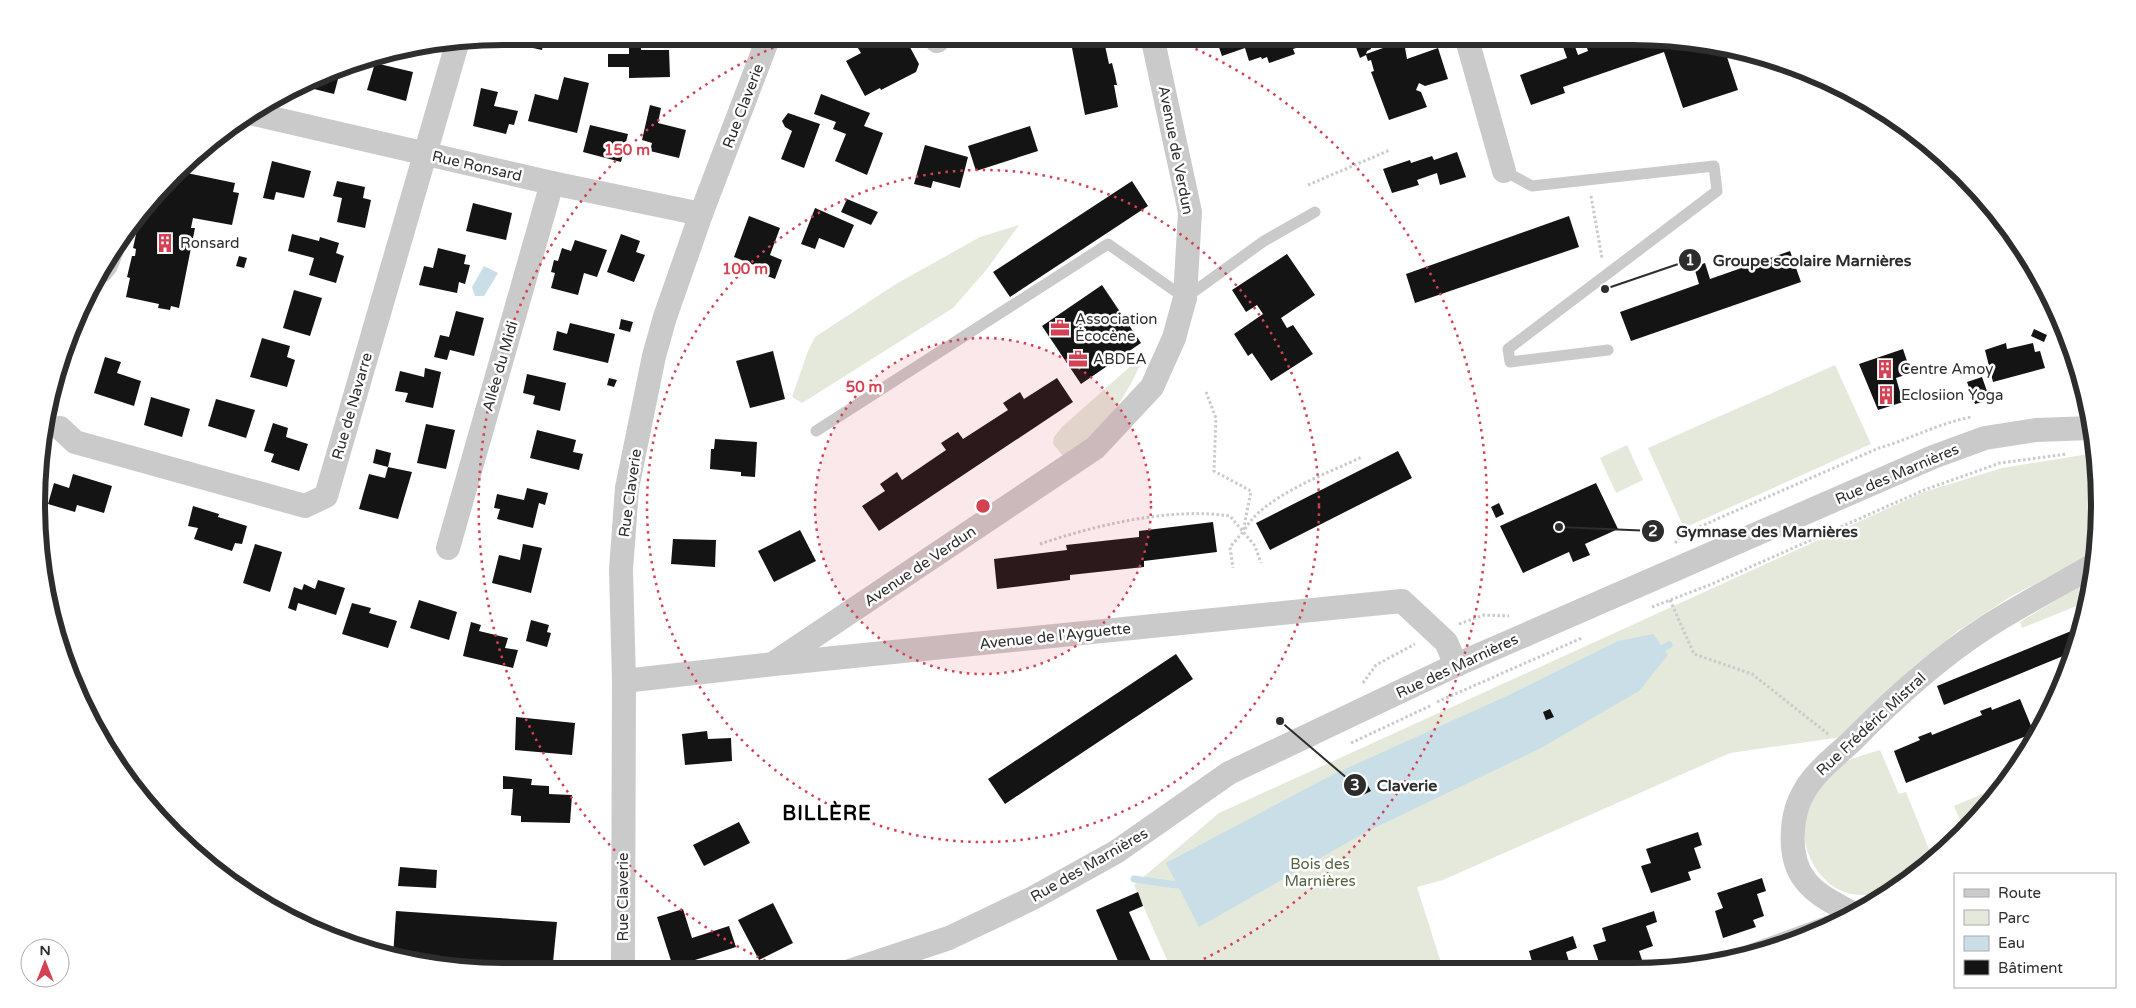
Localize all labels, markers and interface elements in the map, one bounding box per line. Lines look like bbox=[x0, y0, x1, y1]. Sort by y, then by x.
street label: Rue Claverie bbox=[719, 61, 767, 151]
street label: Avenue de Verdun bbox=[1155, 84, 1197, 216]
text: 150 m bbox=[604, 141, 650, 159]
street label: Rue Ronsard bbox=[430, 147, 524, 185]
building icon: Ronsard bbox=[154, 232, 176, 254]
place label: Ronsard bbox=[180, 234, 240, 252]
callout: Groupe scolaire Marnières bbox=[1677, 245, 1921, 276]
text: 1 bbox=[1685, 251, 1695, 269]
text: Groupe scolaire Marnières bbox=[1713, 251, 1912, 271]
text: 100 m bbox=[722, 260, 768, 278]
place label: Association Écocène bbox=[1075, 310, 1157, 345]
office icon: Association Écocène bbox=[1049, 317, 1071, 339]
street label: Allée du Midi bbox=[478, 319, 522, 413]
office icon: ABDEA bbox=[1067, 348, 1089, 370]
street label: Rue de Navarre bbox=[328, 350, 376, 462]
place label: ABDEA bbox=[1093, 350, 1147, 368]
building icon: Centre Amoy bbox=[1874, 358, 1896, 380]
place label: Centre Amoy bbox=[1900, 360, 1993, 378]
text: 50 m bbox=[846, 378, 882, 396]
building icon: Eclosiion Yoga bbox=[1875, 384, 1897, 406]
place label: Eclosiion Yoga bbox=[1901, 386, 2004, 404]
street label: Rue des Marnières bbox=[1832, 440, 1962, 508]
street label: Rue Claverie bbox=[615, 448, 645, 538]
centre of rings bbox=[974, 497, 992, 515]
callout: Gymnase des Marnières bbox=[1641, 515, 1868, 546]
street label: Avenue de Verdun bbox=[861, 522, 979, 610]
text: 2 bbox=[1648, 522, 1658, 540]
text: Gymnase des Marnières bbox=[1676, 522, 1858, 542]
street label: Avenue de l'Ayguette bbox=[978, 619, 1132, 653]
street label: Rue des Marnières bbox=[1393, 630, 1521, 702]
street label: Rue Frédéric Mistral bbox=[1813, 669, 1929, 779]
callout: Claverie bbox=[1342, 770, 1448, 801]
text: 3 bbox=[1350, 776, 1360, 794]
text: Claverie bbox=[1377, 776, 1437, 796]
district label: BILLÈRE bbox=[782, 800, 872, 826]
street label: Rue des Marnières bbox=[1027, 824, 1151, 906]
street label: Rue Claverie bbox=[614, 853, 632, 941]
park label: Bois des Marnières bbox=[1284, 855, 1356, 890]
legend bbox=[1954, 873, 2116, 988]
text: Route bbox=[1998, 884, 2041, 902]
text: Parc bbox=[1998, 909, 2030, 927]
text: Eau bbox=[1998, 934, 2025, 952]
north arrow bbox=[20, 938, 70, 988]
text: N bbox=[39, 942, 51, 959]
text: Bâtiment bbox=[1998, 959, 2063, 977]

